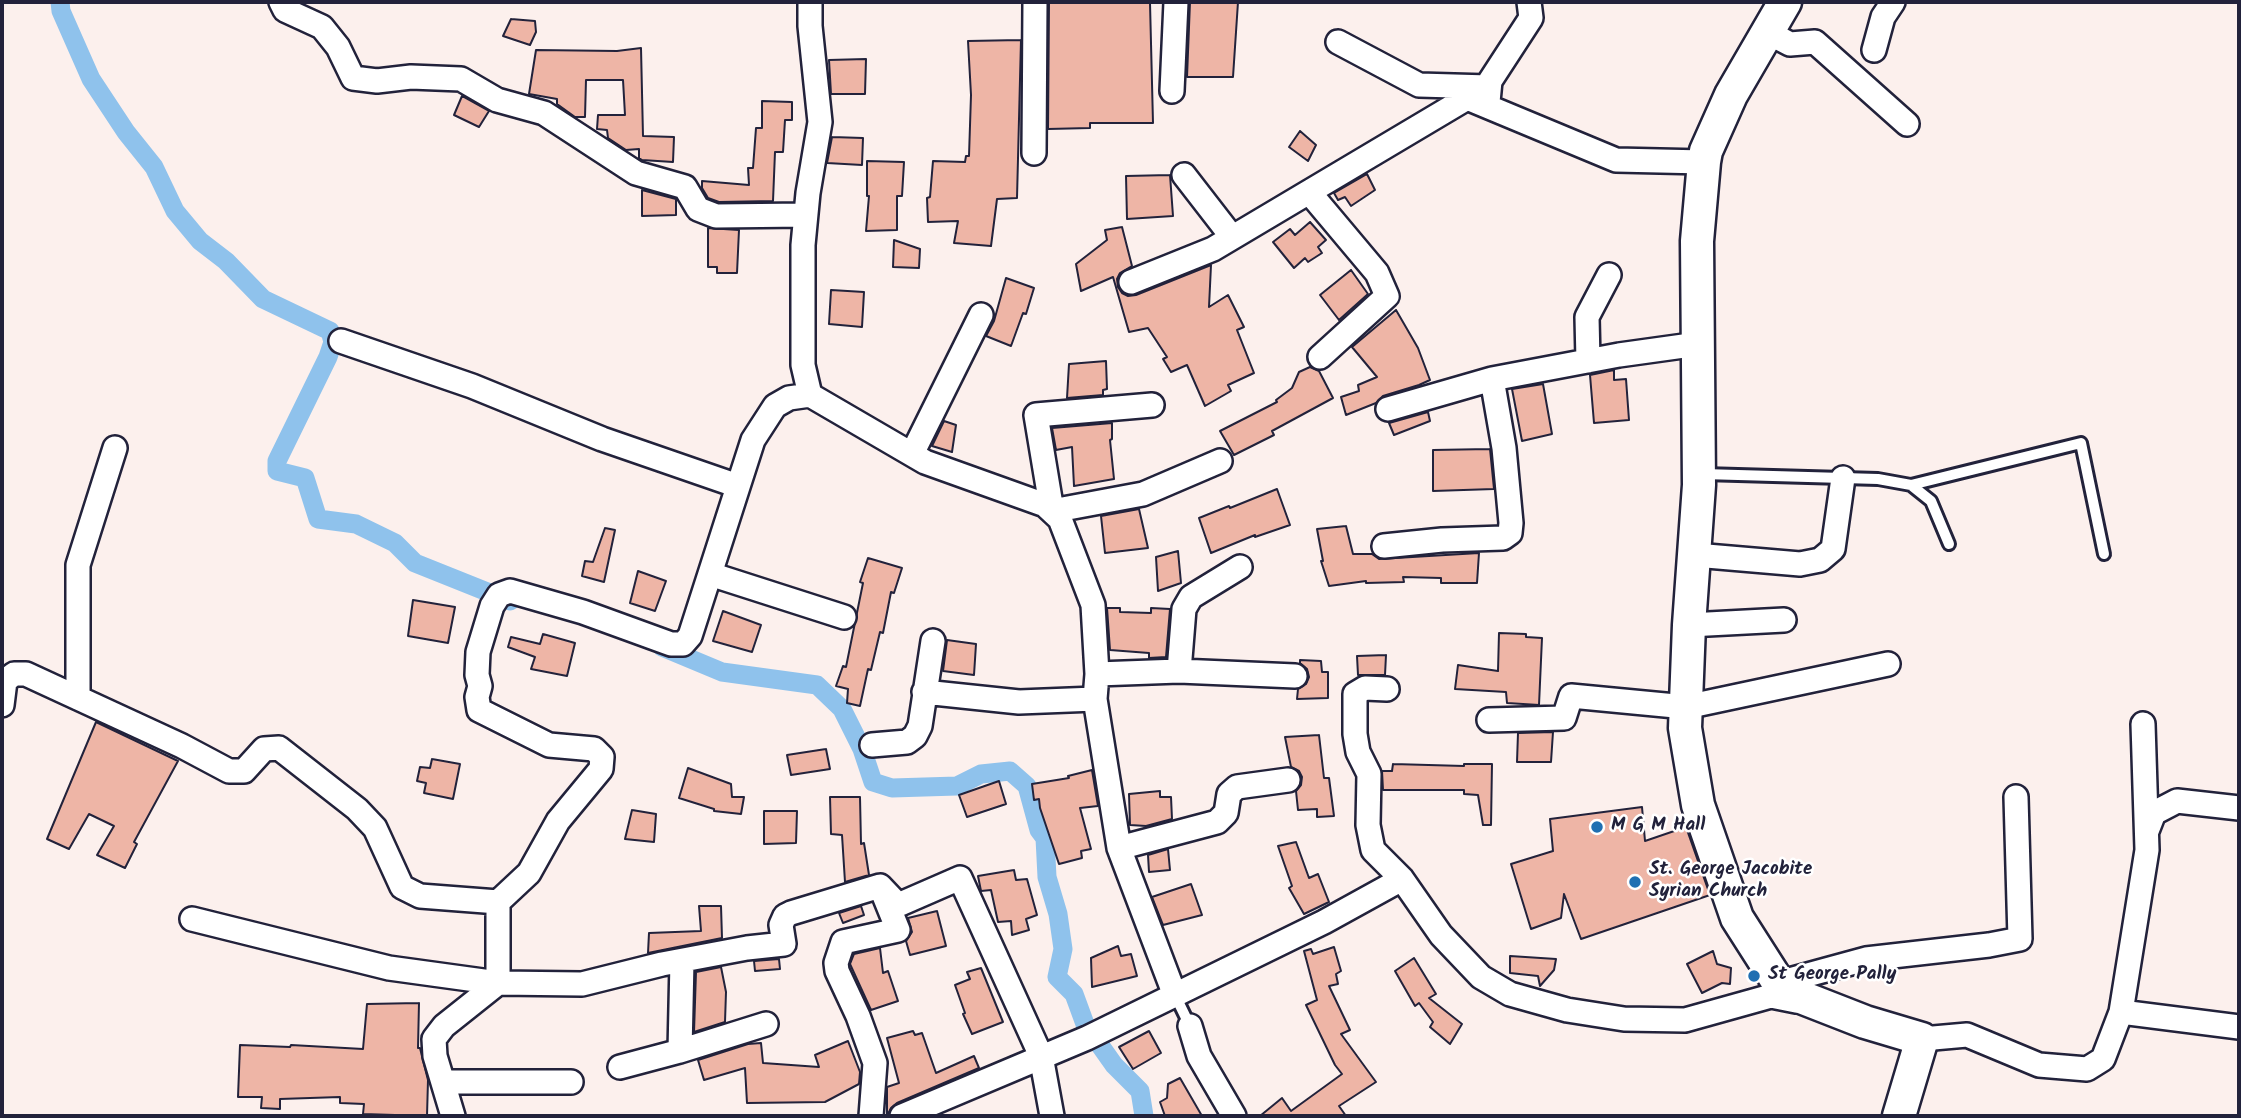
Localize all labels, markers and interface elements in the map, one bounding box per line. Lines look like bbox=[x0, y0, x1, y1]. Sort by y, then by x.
place label: M G M Hall bbox=[1611, 816, 1705, 838]
marker: M G M Hall bbox=[1589, 819, 1605, 835]
place label: St. George Jacobite Syrian Church bbox=[1649, 860, 1812, 904]
marker: St. George Jacobite Syrian Church bbox=[1627, 874, 1643, 890]
place label: St George Pally bbox=[1768, 965, 1896, 987]
marker: St George Pally bbox=[1746, 968, 1762, 984]

